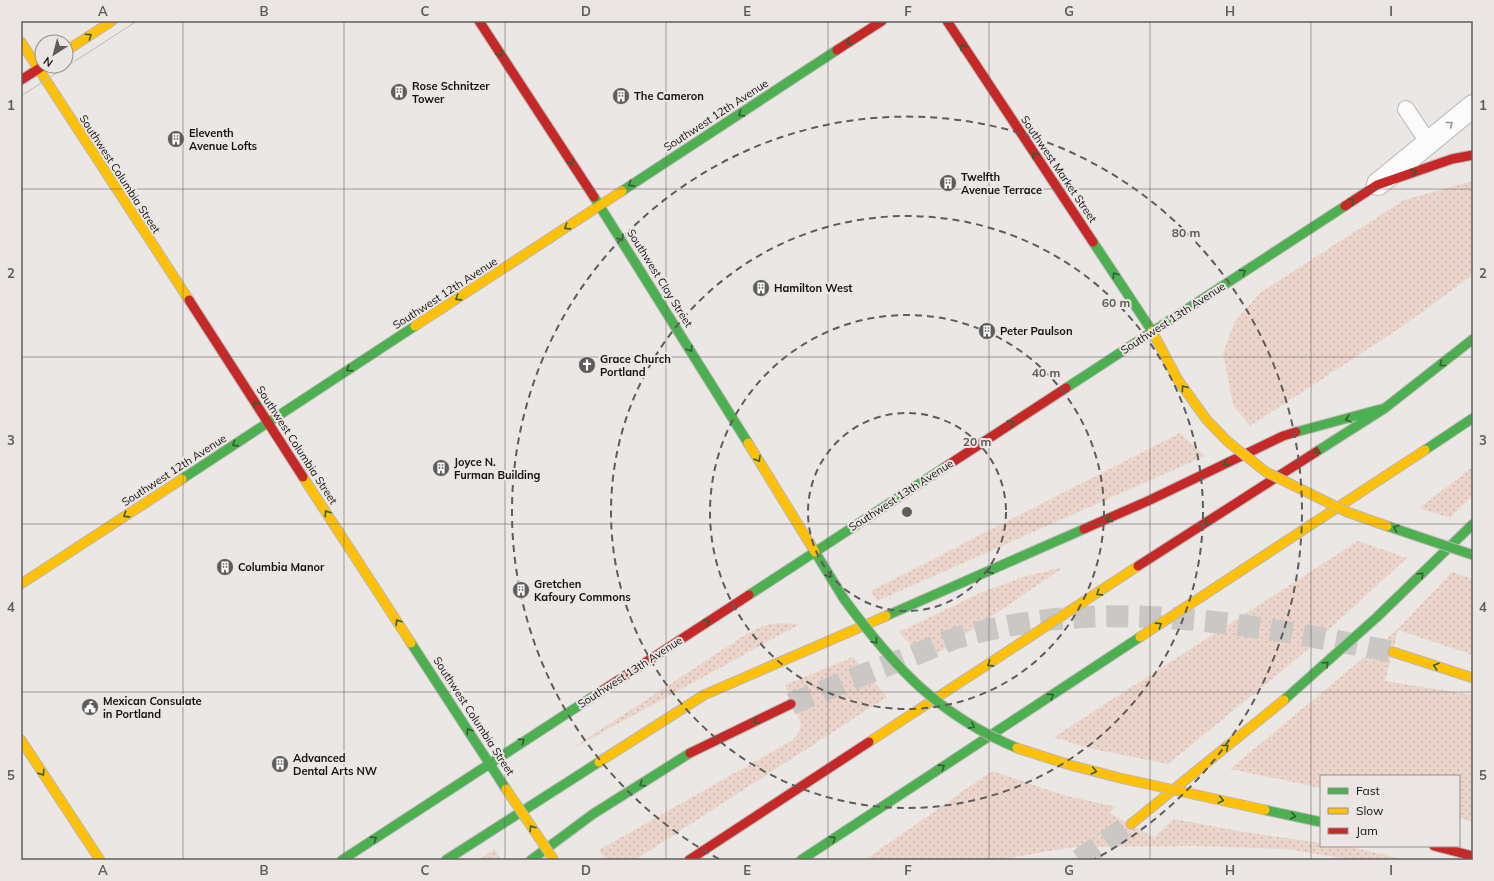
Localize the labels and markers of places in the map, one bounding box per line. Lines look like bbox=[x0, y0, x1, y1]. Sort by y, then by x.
place label: Rose Schnitzer Tower bbox=[412, 79, 490, 106]
building icon: Rose Schnitzer Tower bbox=[389, 82, 409, 102]
building icon: The Cameron bbox=[611, 86, 631, 106]
place label: The Cameron bbox=[634, 89, 704, 103]
place label: Eleventh Avenue Lofts bbox=[189, 126, 258, 153]
building icon: Eleventh Avenue Lofts bbox=[166, 129, 186, 149]
place label: Twelfth Avenue Terrace bbox=[961, 170, 1042, 197]
building icon: Twelfth Avenue Terrace bbox=[938, 173, 958, 193]
building icon: Hamilton West bbox=[751, 278, 771, 298]
place label: Hamilton West bbox=[774, 281, 853, 295]
building icon: Peter Paulson bbox=[977, 321, 997, 341]
place label: Peter Paulson bbox=[1000, 324, 1073, 338]
place label: Grace Church Portland bbox=[600, 352, 671, 379]
church icon: Grace Church Portland bbox=[577, 355, 597, 375]
place label: Joyce N. Furman Building bbox=[454, 455, 541, 482]
building icon: Joyce N. Furman Building bbox=[431, 458, 451, 478]
centre of rings bbox=[900, 505, 914, 519]
building icon: Columbia Manor bbox=[215, 557, 235, 577]
place label: Columbia Manor bbox=[238, 560, 325, 574]
place label: Gretchen Kafoury Commons bbox=[534, 577, 631, 604]
building icon: Gretchen Kafoury Commons bbox=[511, 580, 531, 600]
place label: Mexican Consulate in Portland bbox=[103, 694, 202, 721]
public building icon: Mexican Consulate in Portland bbox=[80, 697, 100, 717]
place label: Advanced Dental Arts NW bbox=[293, 751, 378, 778]
building icon: Advanced Dental Arts NW bbox=[270, 754, 290, 774]

